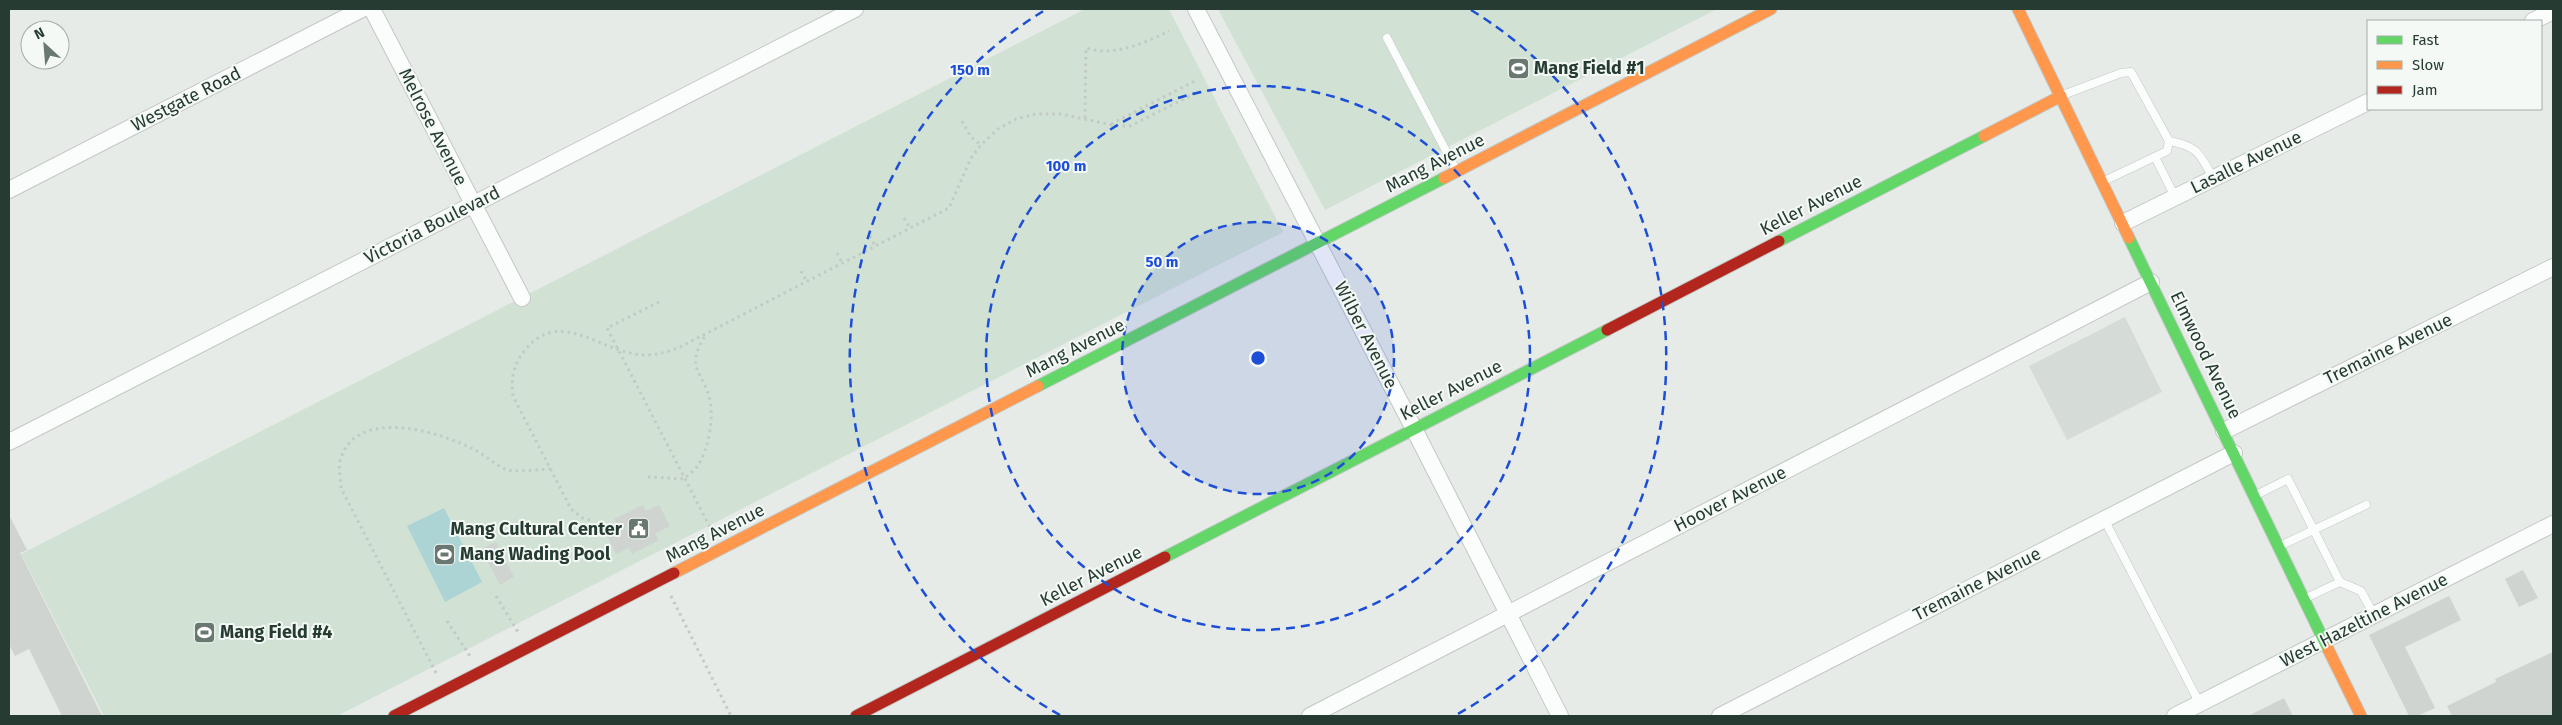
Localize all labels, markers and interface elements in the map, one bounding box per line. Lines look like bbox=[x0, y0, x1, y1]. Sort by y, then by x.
north arrow bbox=[20, 20, 70, 70]
legend bbox=[2367, 20, 2542, 110]
text: N bbox=[32, 24, 47, 43]
text: Fast bbox=[2412, 31, 2439, 49]
sports icon: Mang Field #1 bbox=[1506, 56, 1530, 80]
text: Slow bbox=[2412, 56, 2444, 74]
place label: Mang Field #1 bbox=[1534, 57, 1645, 79]
text: 150 m bbox=[950, 61, 990, 79]
street label: Westgate Road bbox=[127, 62, 245, 136]
street label: Melrose Avenue bbox=[394, 65, 472, 189]
text: Jam bbox=[2412, 81, 2438, 99]
street label: Lasalle Avenue bbox=[2187, 126, 2305, 198]
street label: Mang Avenue bbox=[1382, 129, 1488, 197]
text: 100 m bbox=[1046, 157, 1086, 175]
street label: Keller Avenue bbox=[1756, 170, 1866, 240]
street label: Victoria Boulevard bbox=[360, 181, 504, 269]
text: 50 m bbox=[1145, 253, 1179, 271]
street label: Wilber Avenue bbox=[1330, 278, 1402, 392]
street label: Elmwood Avenue bbox=[2166, 288, 2246, 422]
street label: Tremaine Avenue bbox=[2320, 308, 2456, 390]
street label: Mang Avenue bbox=[1022, 314, 1128, 382]
centre of rings bbox=[1249, 349, 1267, 367]
street label: Keller Avenue bbox=[1396, 355, 1506, 425]
street label: Hoover Avenue bbox=[1670, 461, 1790, 537]
street label: Mang Avenue bbox=[662, 499, 768, 567]
public building icon: Mang Cultural Center bbox=[626, 517, 650, 541]
place label: Mang Cultural Center bbox=[450, 518, 623, 540]
street label: Keller Avenue bbox=[1036, 541, 1146, 611]
sports icon: Mang Wading Pool bbox=[432, 542, 456, 566]
street label: Tremaine Avenue bbox=[1910, 542, 2044, 626]
place label: Mang Wading Pool bbox=[460, 543, 611, 565]
street label: West Hazeltine Avenue bbox=[2276, 568, 2452, 672]
sports icon: Mang Field #4 bbox=[192, 620, 216, 644]
place label: Mang Field #4 bbox=[220, 621, 332, 643]

